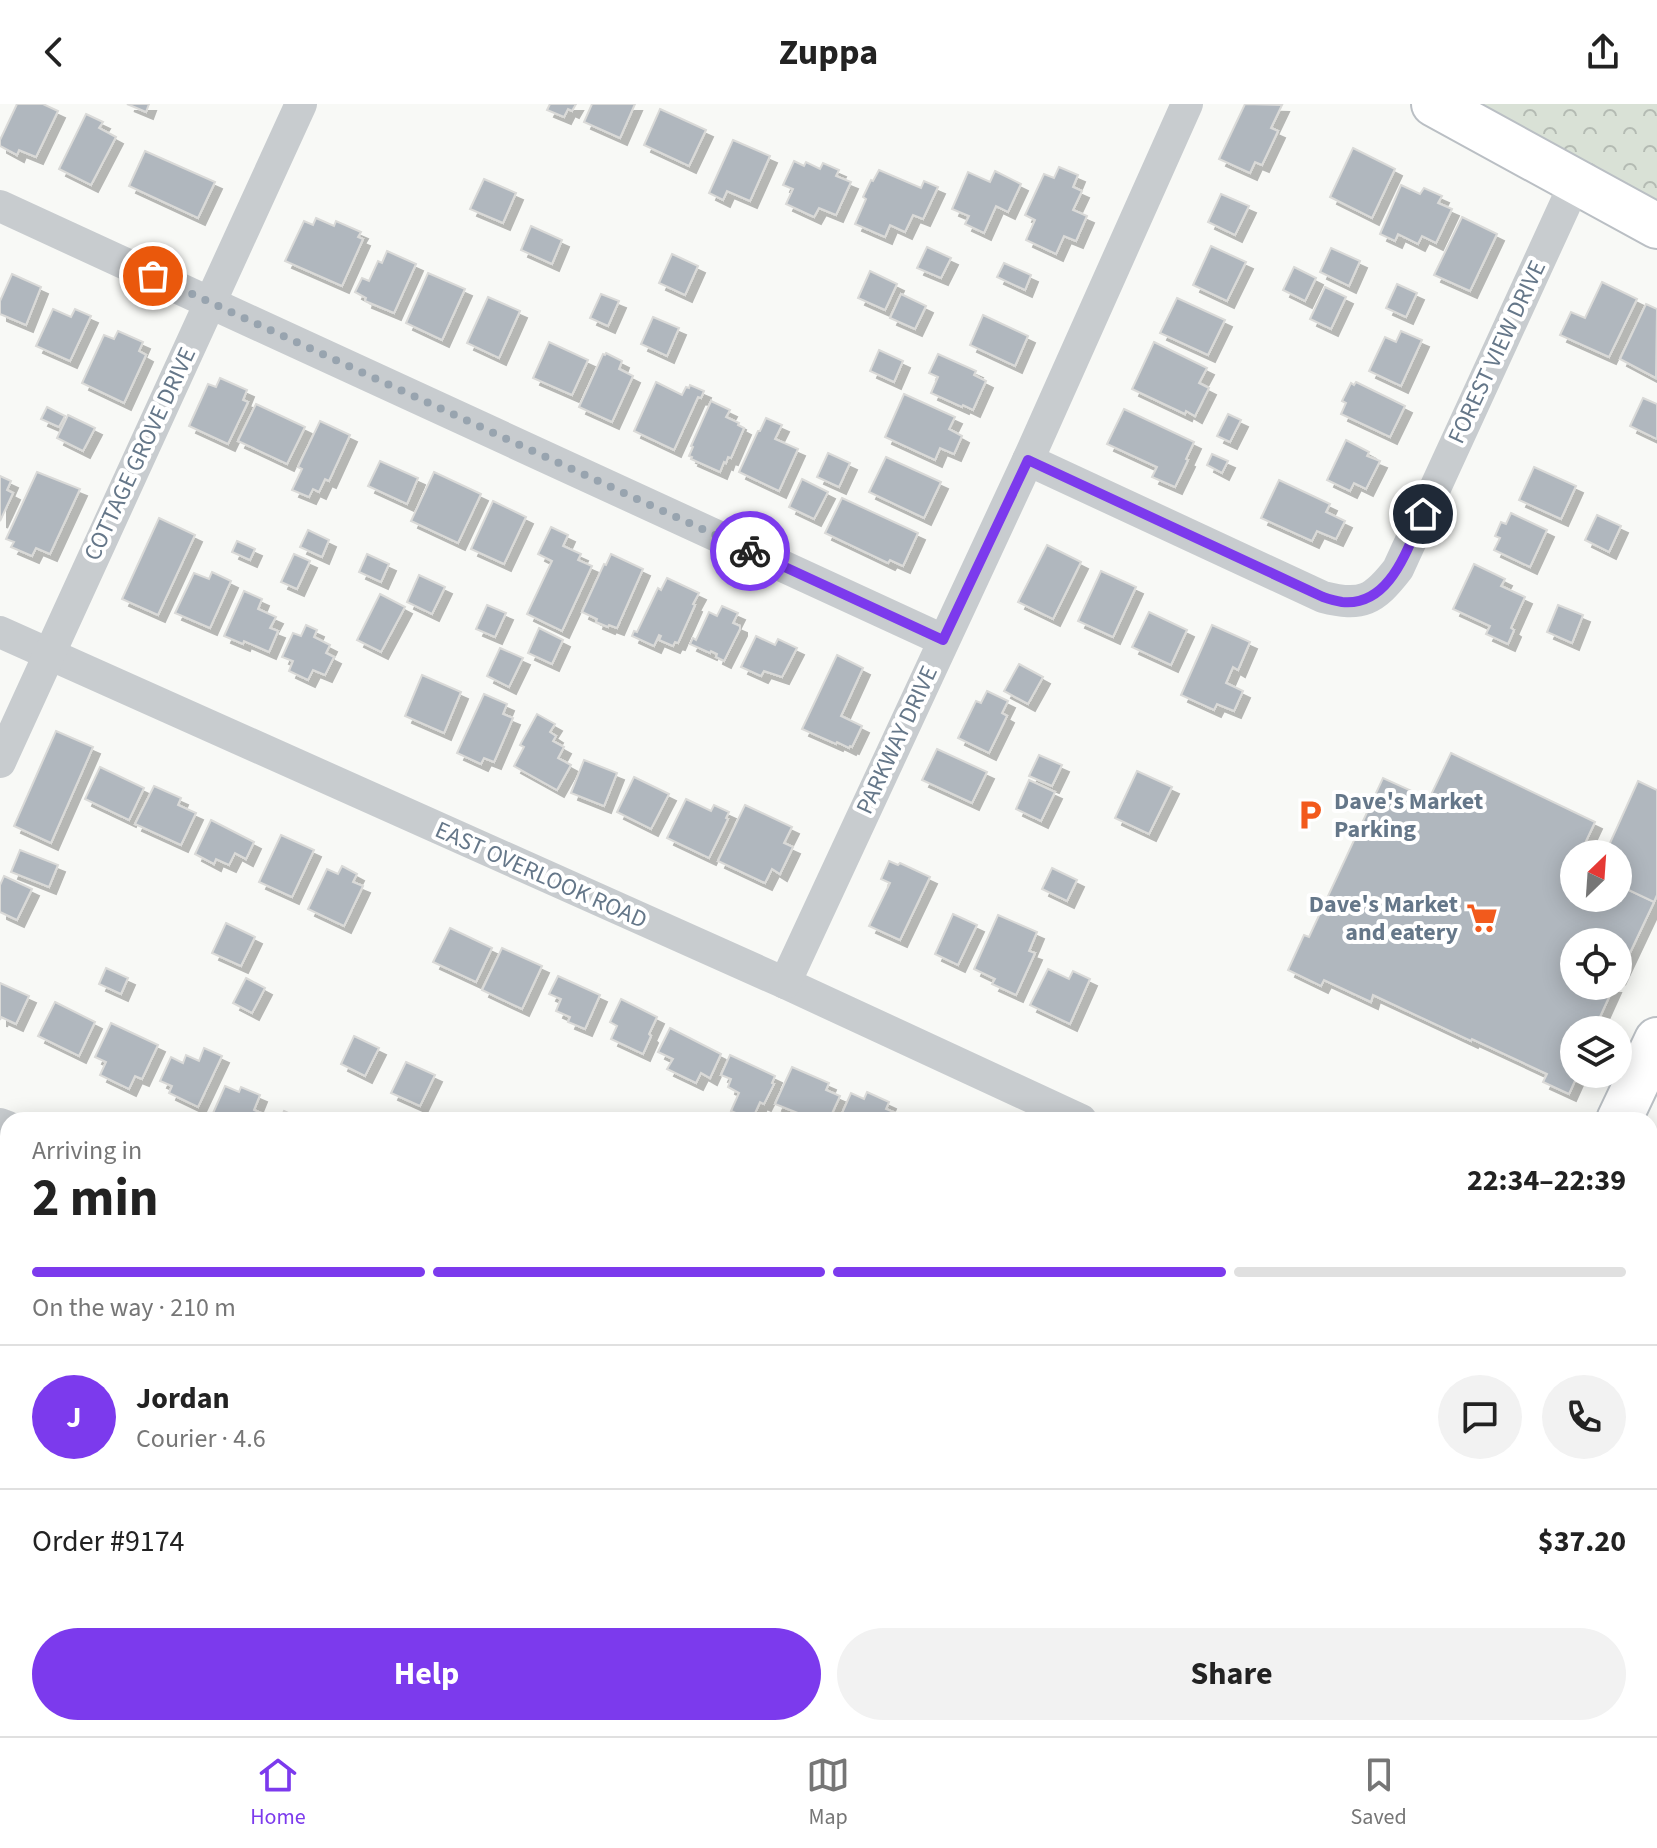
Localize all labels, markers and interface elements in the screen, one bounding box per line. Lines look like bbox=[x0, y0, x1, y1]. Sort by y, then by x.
text: Zuppa bbox=[779, 27, 878, 78]
icon: back bbox=[32, 30, 76, 74]
icon: share bbox=[1581, 30, 1625, 74]
pin bbox=[119, 242, 187, 310]
icon: bag bbox=[131, 254, 175, 298]
street label: FOREST VIEW DRIVE bbox=[1439, 255, 1555, 449]
street label: COTTAGE GROVE DRIVE bbox=[75, 342, 205, 566]
pin bbox=[1389, 480, 1457, 548]
icon: home bbox=[1401, 492, 1445, 536]
courier bbox=[710, 511, 790, 591]
icon: bike bbox=[728, 529, 772, 573]
street label: PARKWAY DRIVE bbox=[847, 660, 947, 820]
place label: Dave's Market Parking bbox=[1334, 784, 1483, 847]
parking icon: Dave's Market Parking bbox=[1293, 798, 1327, 832]
street label: EAST OVERLOOK ROAD bbox=[429, 812, 653, 938]
north arrow bbox=[1560, 840, 1632, 912]
map controls bbox=[1560, 840, 1632, 1088]
place label: Dave's Market and eatery bbox=[1309, 887, 1458, 950]
supermarket icon: Dave's Market and eatery bbox=[1465, 901, 1499, 935]
button: locate bbox=[1560, 928, 1632, 1000]
button: layers bbox=[1560, 1016, 1632, 1088]
text: Arriving in bbox=[32, 1132, 142, 1169]
text: 22:34–22:39 bbox=[1467, 1159, 1626, 1202]
text: 2 min bbox=[32, 1162, 159, 1236]
text: On the way · 210 m bbox=[32, 1289, 236, 1326]
button: chat bbox=[1438, 1375, 1522, 1459]
button: phone bbox=[1542, 1375, 1626, 1459]
text: Jordan bbox=[136, 1377, 230, 1420]
text: J bbox=[66, 1396, 82, 1439]
text: Courier · 4.6 bbox=[136, 1420, 266, 1457]
text: Order #9174 bbox=[32, 1520, 185, 1563]
text: $37.20 bbox=[1538, 1520, 1626, 1563]
button: Help bbox=[32, 1628, 821, 1720]
button: Share bbox=[837, 1628, 1626, 1720]
tab: Home bbox=[250, 1753, 306, 1833]
tab: Map bbox=[806, 1753, 850, 1833]
tab: Saved bbox=[1351, 1753, 1407, 1833]

